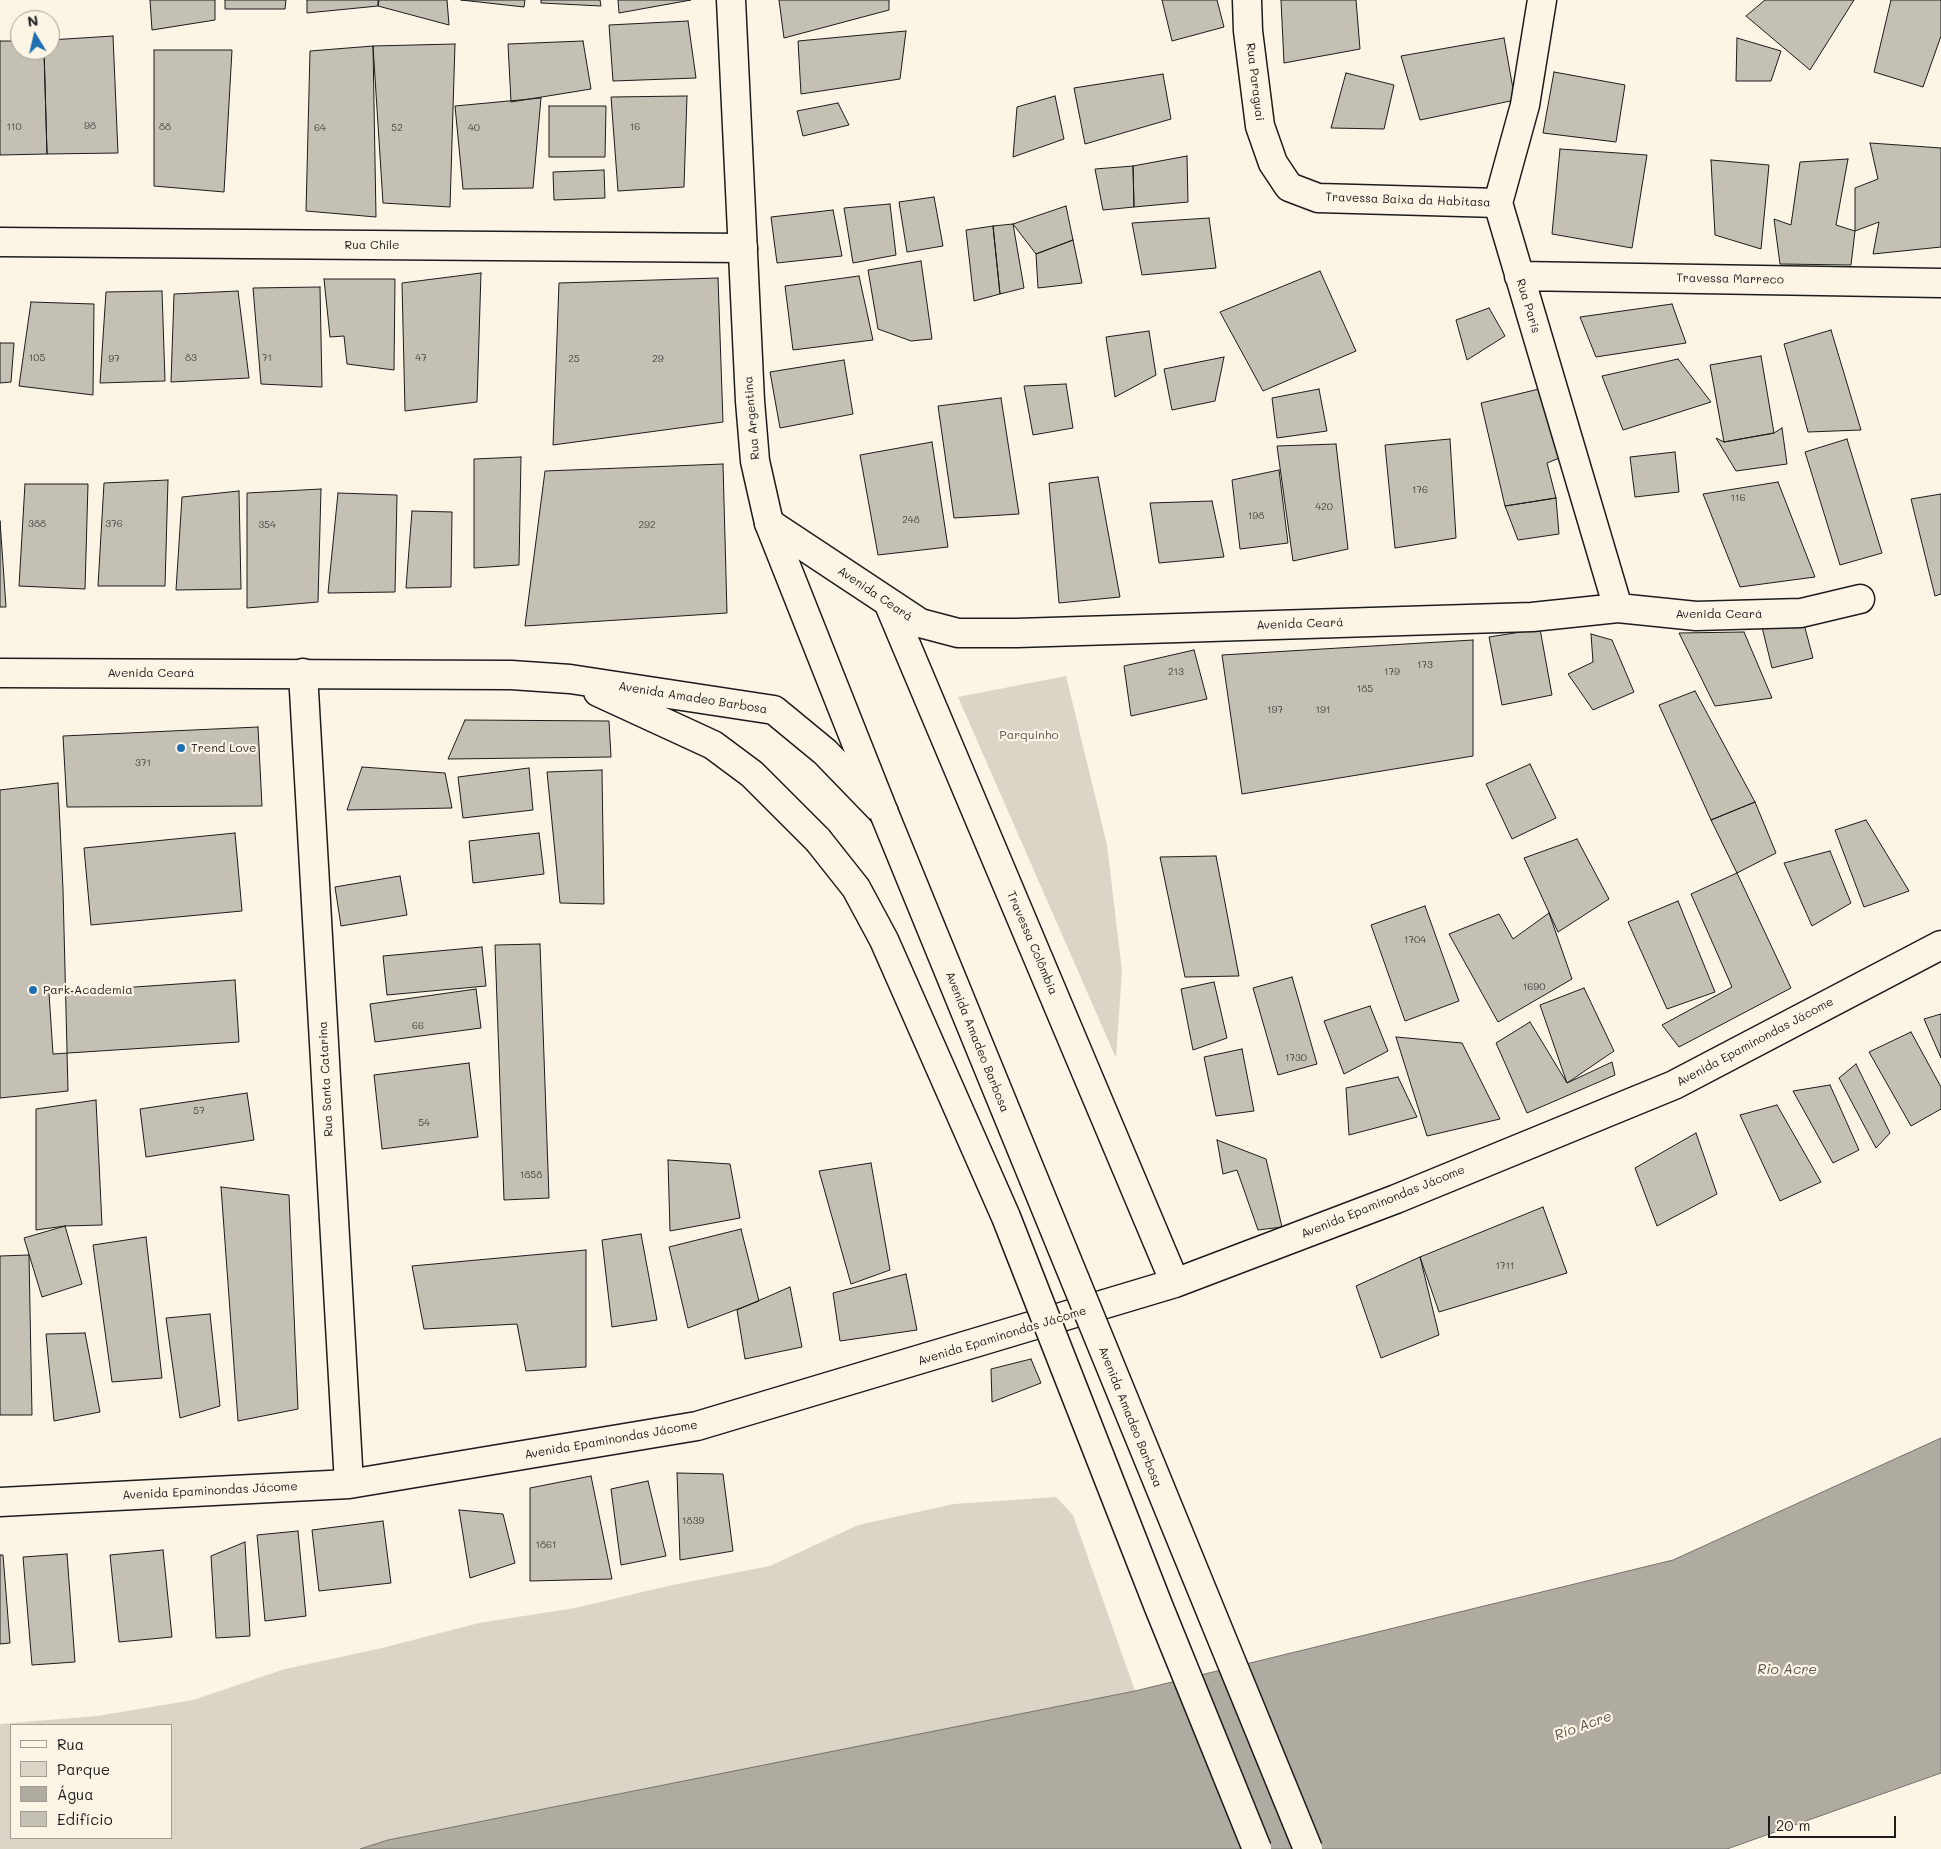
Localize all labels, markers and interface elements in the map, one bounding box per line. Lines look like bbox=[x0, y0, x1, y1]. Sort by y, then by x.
north arrow bbox=[10, 10, 60, 60]
text: N bbox=[26, 10, 39, 31]
street label: Rua Paraguai bbox=[1243, 42, 1267, 122]
house number: 98 bbox=[84, 120, 96, 132]
house number: 110 bbox=[6, 121, 22, 133]
house number: 88 bbox=[159, 121, 171, 133]
house number: 16 bbox=[630, 121, 640, 133]
house number: 64 bbox=[314, 122, 326, 134]
house number: 52 bbox=[391, 122, 403, 134]
house number: 40 bbox=[468, 122, 480, 134]
street label: Travessa Baixa da Habitasa bbox=[1325, 190, 1491, 210]
street label: Rua Chile bbox=[344, 238, 400, 252]
street label: Travessa Marreco bbox=[1676, 271, 1784, 287]
street label: Rua Paris bbox=[1513, 277, 1543, 335]
house number: 105 bbox=[29, 352, 45, 364]
house number: 83 bbox=[185, 352, 197, 364]
house number: 71 bbox=[262, 352, 272, 364]
house number: 47 bbox=[415, 352, 427, 364]
house number: 97 bbox=[108, 353, 120, 365]
house number: 25 bbox=[568, 353, 580, 365]
house number: 29 bbox=[652, 353, 664, 365]
street label: Rua Argentina bbox=[741, 376, 763, 460]
house number: 176 bbox=[1412, 484, 1428, 496]
house number: 116 bbox=[1731, 492, 1745, 504]
house number: 420 bbox=[1315, 501, 1333, 513]
house number: 198 bbox=[1248, 510, 1264, 522]
house number: 248 bbox=[902, 514, 920, 526]
house number: 388 bbox=[28, 518, 46, 530]
house number: 376 bbox=[105, 518, 123, 530]
house number: 354 bbox=[258, 519, 276, 531]
house number: 292 bbox=[638, 519, 656, 531]
street label: Avenida Ceará bbox=[835, 564, 915, 624]
street label: Avenida Ceará bbox=[1675, 607, 1763, 621]
street label: Avenida Ceará bbox=[1256, 615, 1344, 633]
house number: 173 bbox=[1417, 659, 1433, 671]
street label: Avenida Ceará bbox=[107, 666, 195, 680]
house number: 213 bbox=[1168, 666, 1184, 678]
house number: 179 bbox=[1384, 666, 1400, 678]
street label: Avenida Amadeo Barbosa bbox=[618, 679, 768, 717]
house number: 185 bbox=[1357, 683, 1373, 695]
house number: 197 bbox=[1267, 704, 1283, 716]
house number: 191 bbox=[1316, 704, 1330, 716]
park label: Parquinho bbox=[999, 728, 1059, 742]
place label: Trend Love bbox=[191, 741, 256, 755]
marker: Trend Love bbox=[175, 742, 187, 754]
house number: 371 bbox=[135, 757, 151, 769]
street label: Travessa Colômbia bbox=[1004, 889, 1060, 997]
house number: 1704 bbox=[1404, 934, 1426, 946]
street label: Avenida Amadeo Barbosa bbox=[942, 970, 1012, 1114]
house number: 1690 bbox=[1523, 981, 1545, 993]
place label: Park Academia bbox=[43, 983, 133, 997]
marker: Park Academia bbox=[27, 984, 39, 996]
street label: Avenida Epaminondas Jácome bbox=[1674, 994, 1836, 1090]
house number: 66 bbox=[412, 1020, 424, 1032]
street label: Rua Santa Catarina bbox=[316, 1021, 336, 1137]
house number: 1730 bbox=[1285, 1052, 1307, 1064]
house number: 57 bbox=[193, 1105, 205, 1117]
house number: 54 bbox=[418, 1117, 430, 1129]
street label: Avenida Epaminondas Jácome bbox=[1299, 1162, 1467, 1242]
house number: 1858 bbox=[520, 1169, 542, 1181]
house number: 1711 bbox=[1496, 1260, 1514, 1272]
street label: Avenida Epaminondas Jácome bbox=[916, 1303, 1088, 1369]
street label: Avenida Amadeo Barbosa bbox=[1095, 1345, 1165, 1489]
street label: Avenida Epaminondas Jácome bbox=[523, 1418, 699, 1462]
street label: Avenida Epaminondas Jácome bbox=[122, 1479, 298, 1503]
house number: 1839 bbox=[682, 1515, 704, 1527]
house number: 1861 bbox=[535, 1539, 557, 1551]
water label: Rio Acre bbox=[1757, 1662, 1817, 1678]
water label: Río Acre bbox=[1552, 1708, 1614, 1744]
legend bbox=[10, 1724, 172, 1839]
text: Rua bbox=[57, 1734, 84, 1754]
text: Parque bbox=[57, 1759, 110, 1779]
text: Água bbox=[57, 1784, 94, 1804]
scale bar bbox=[1771, 1806, 1898, 1838]
text: Edifício bbox=[57, 1809, 113, 1829]
text: 20 m bbox=[1776, 1815, 1810, 1835]

